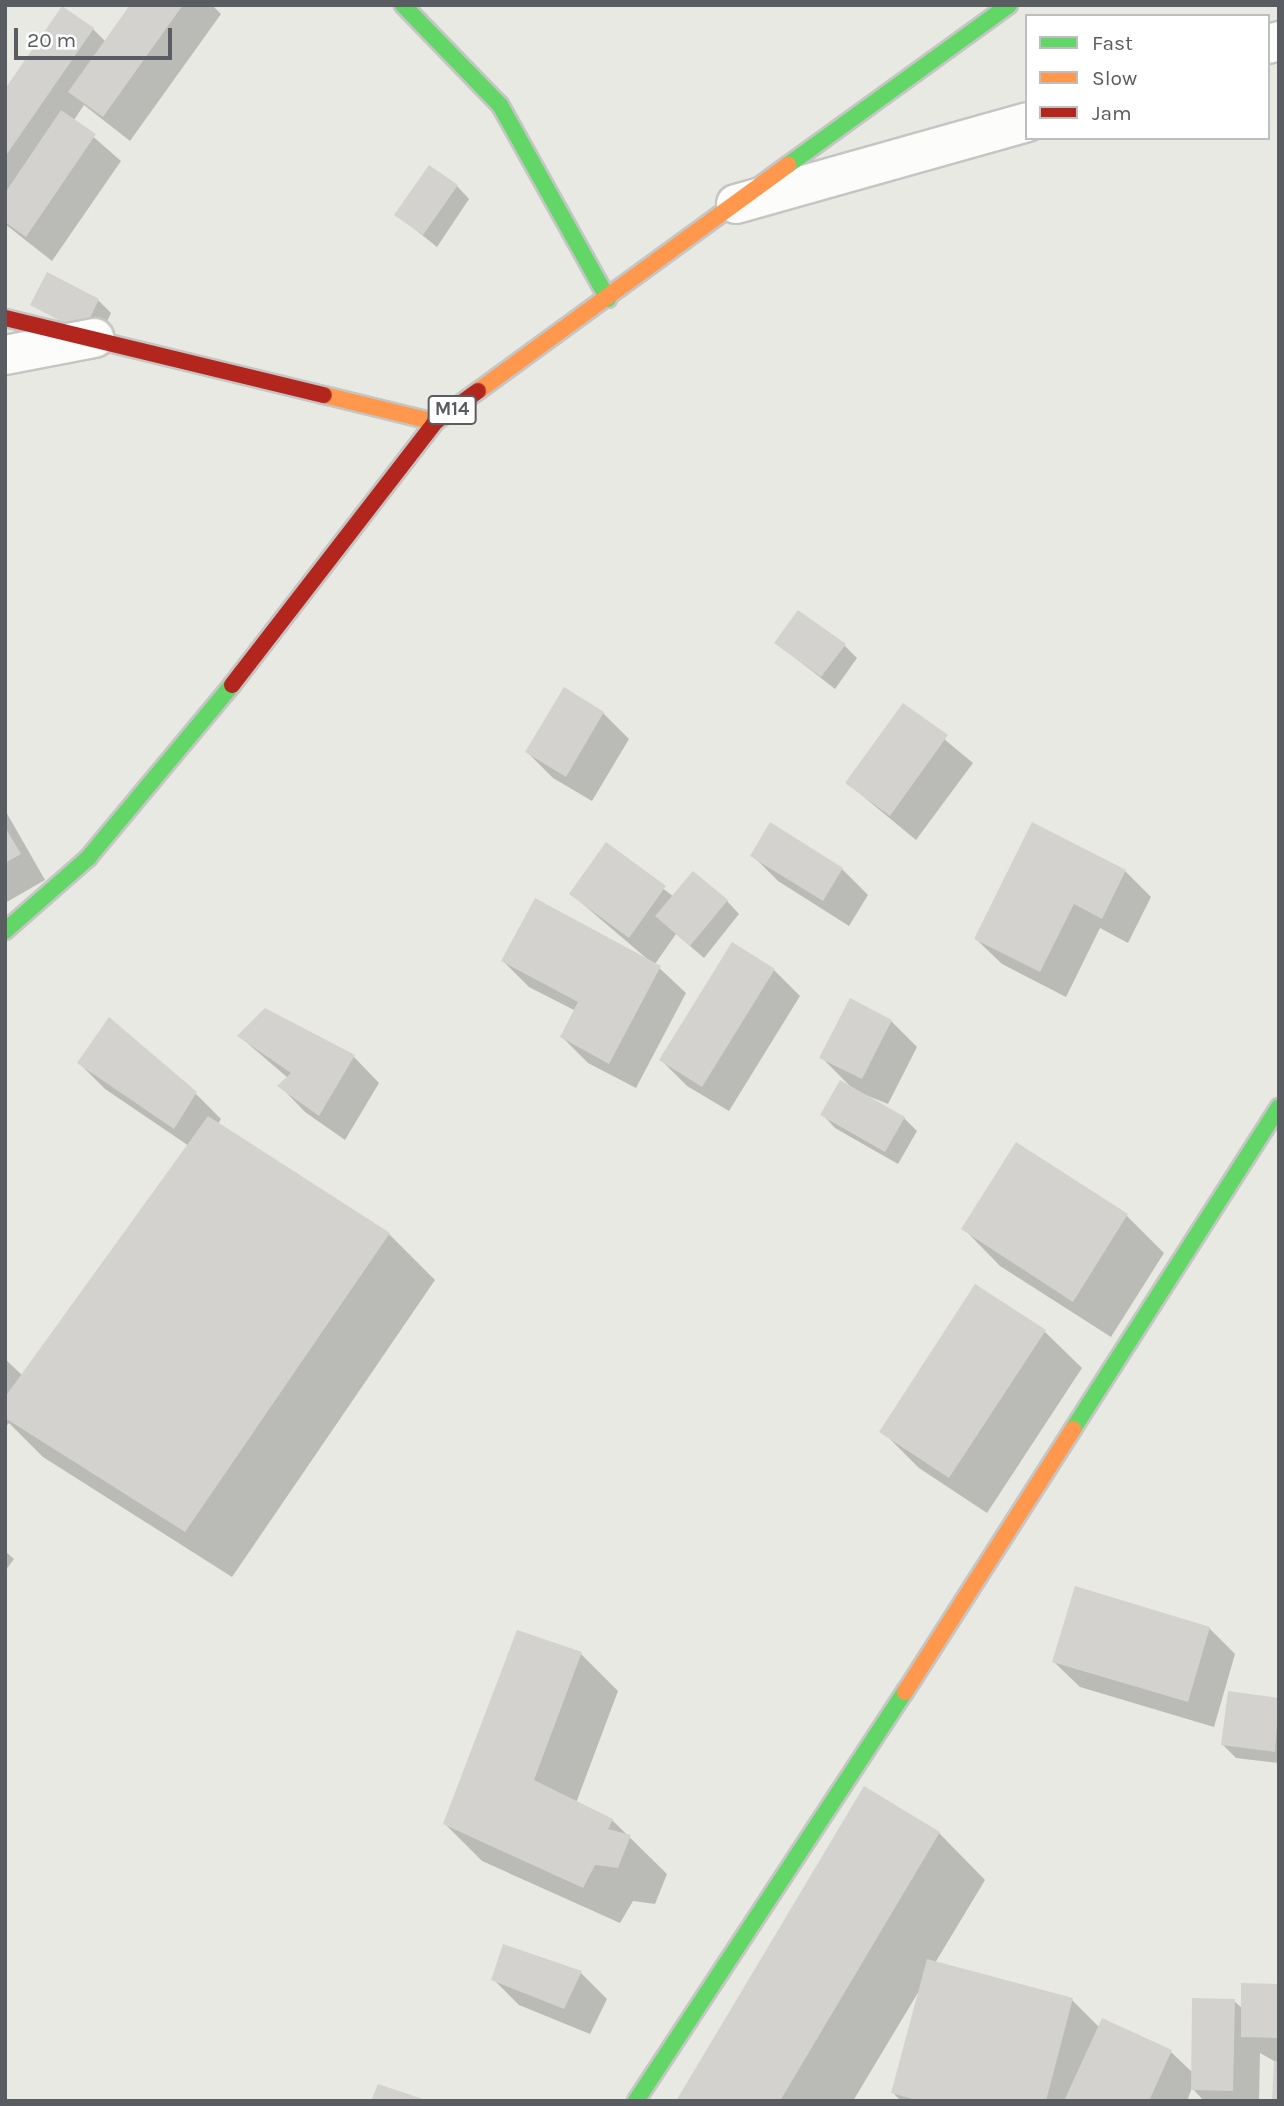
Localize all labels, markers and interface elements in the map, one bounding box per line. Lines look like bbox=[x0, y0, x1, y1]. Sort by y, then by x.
scale bar bbox=[18, 14, 175, 58]
legend bbox=[1025, 14, 1270, 140]
text: 20 m bbox=[27, 28, 76, 52]
text: Fast bbox=[1092, 31, 1133, 55]
text: Slow bbox=[1092, 66, 1137, 90]
text: Jam bbox=[1092, 101, 1132, 125]
road number: M14 bbox=[428, 394, 476, 426]

